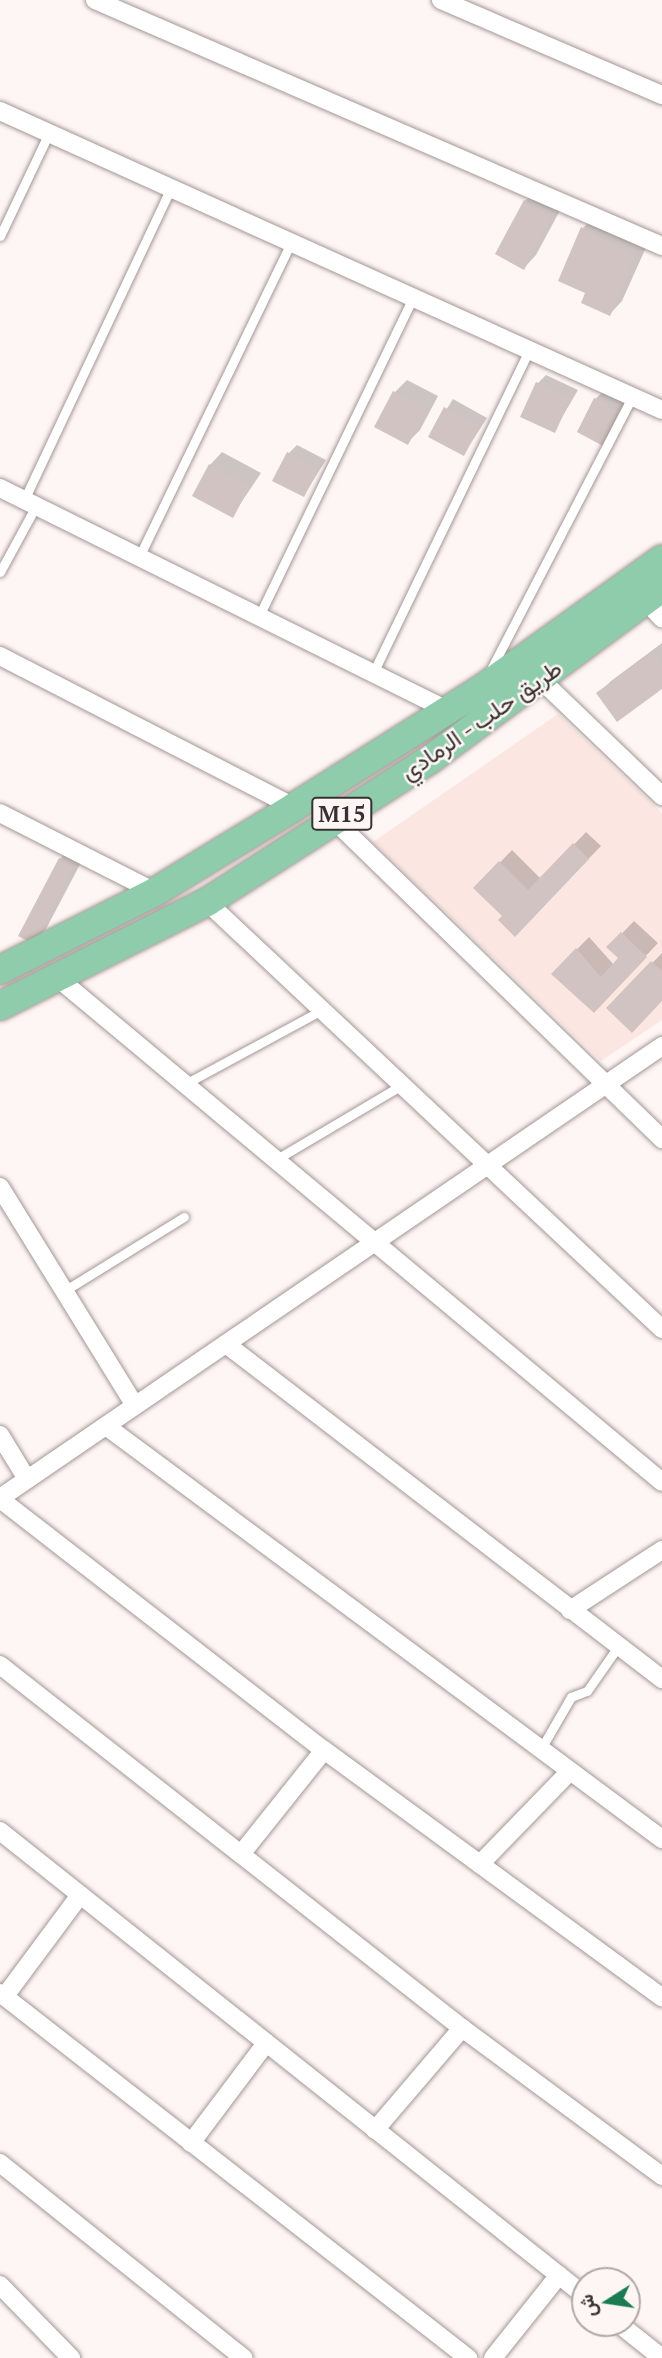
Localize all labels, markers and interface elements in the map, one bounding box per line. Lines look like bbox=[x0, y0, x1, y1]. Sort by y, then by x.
street label: طريق حلب - الرمادي bbox=[394, 653, 568, 787]
road number: M15 bbox=[310, 794, 374, 834]
north arrow bbox=[571, 2267, 641, 2337]
text: ش bbox=[572, 2292, 602, 2320]

